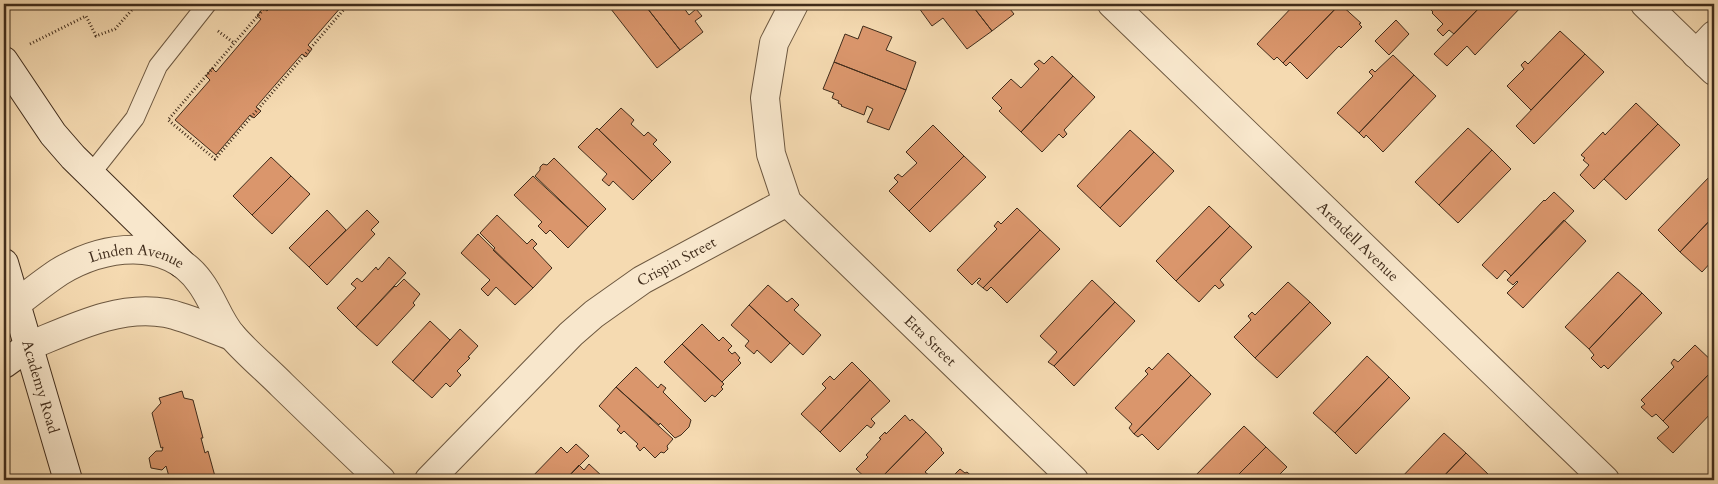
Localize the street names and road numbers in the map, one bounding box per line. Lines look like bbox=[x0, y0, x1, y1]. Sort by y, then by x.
street label: Arendell Avenue bbox=[1313, 197, 1403, 286]
street label: Crispin Street bbox=[633, 232, 720, 291]
street label: Linden Avenue bbox=[86, 240, 189, 273]
street label: Etta Street bbox=[900, 311, 961, 371]
street label: Academy Road bbox=[17, 338, 64, 436]

